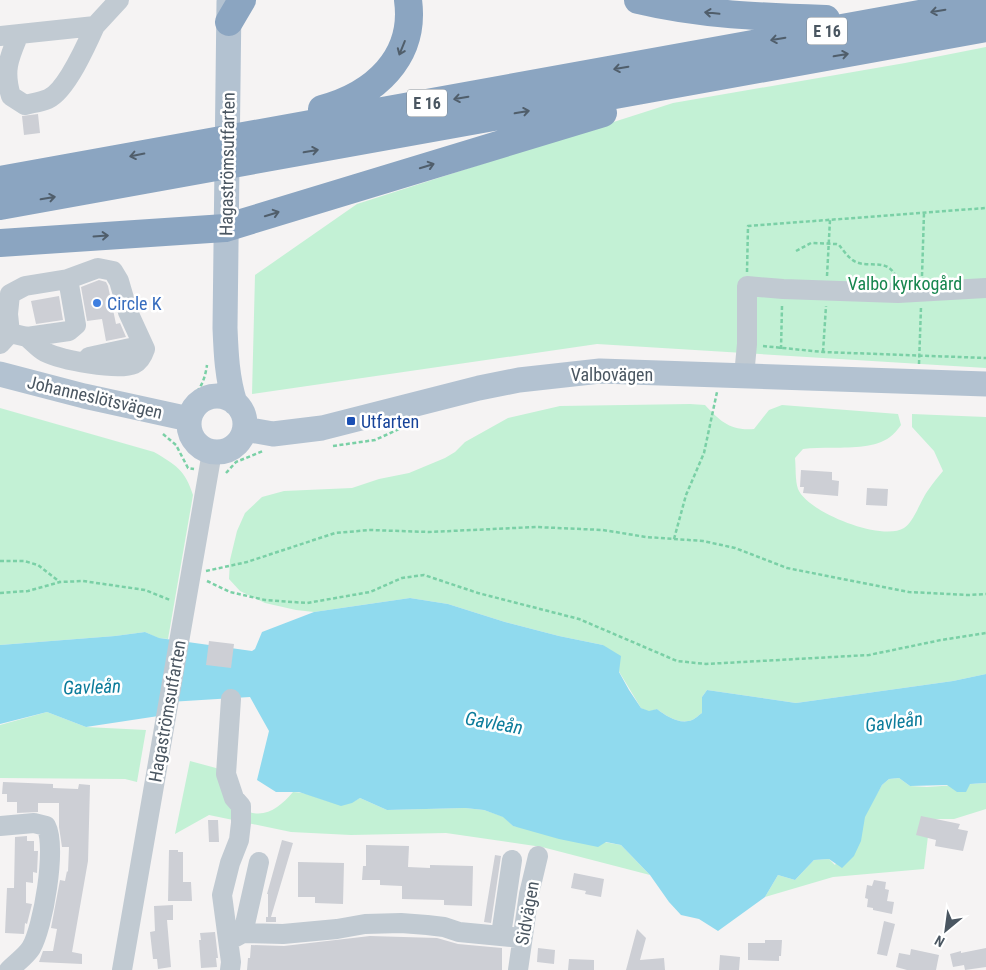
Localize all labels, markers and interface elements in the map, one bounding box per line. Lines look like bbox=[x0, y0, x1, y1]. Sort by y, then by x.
one-way arrow bbox=[930, 6, 946, 16]
one-way arrow bbox=[704, 8, 720, 18]
road number: E 16 bbox=[807, 18, 847, 44]
one-way arrow bbox=[770, 35, 786, 45]
one-way arrow bbox=[396, 40, 405, 55]
one-way arrow bbox=[833, 49, 849, 59]
one-way arrow bbox=[613, 64, 629, 74]
road number: E 16 bbox=[407, 90, 447, 116]
street label: Hagaströmsutfarten bbox=[215, 92, 239, 236]
one-way arrow bbox=[453, 93, 469, 103]
one-way arrow bbox=[514, 107, 530, 117]
one-way arrow bbox=[302, 145, 318, 155]
one-way arrow bbox=[130, 150, 146, 160]
one-way arrow bbox=[419, 161, 435, 171]
one-way arrow bbox=[40, 192, 56, 202]
one-way arrow bbox=[263, 208, 279, 218]
one-way arrow bbox=[93, 232, 109, 241]
park label: Valbo kyrkogård bbox=[848, 273, 962, 294]
place label: Circle K bbox=[107, 293, 162, 314]
marker: Circle K bbox=[91, 297, 103, 309]
street label: Valbovägen bbox=[571, 364, 653, 385]
street label: Johanneslötsvägen bbox=[25, 371, 165, 423]
place label: Utfarten bbox=[361, 411, 419, 432]
marker: Utfarten bbox=[345, 415, 357, 427]
street label: Hagaströmsutfarten bbox=[144, 638, 190, 784]
water label: Gavleån bbox=[63, 674, 121, 700]
water label: Gavleån bbox=[463, 707, 525, 739]
water label: Gavleån bbox=[864, 707, 924, 737]
street label: Sidvägen bbox=[511, 879, 543, 947]
north arrow bbox=[921, 905, 971, 955]
text: N bbox=[932, 932, 947, 950]

